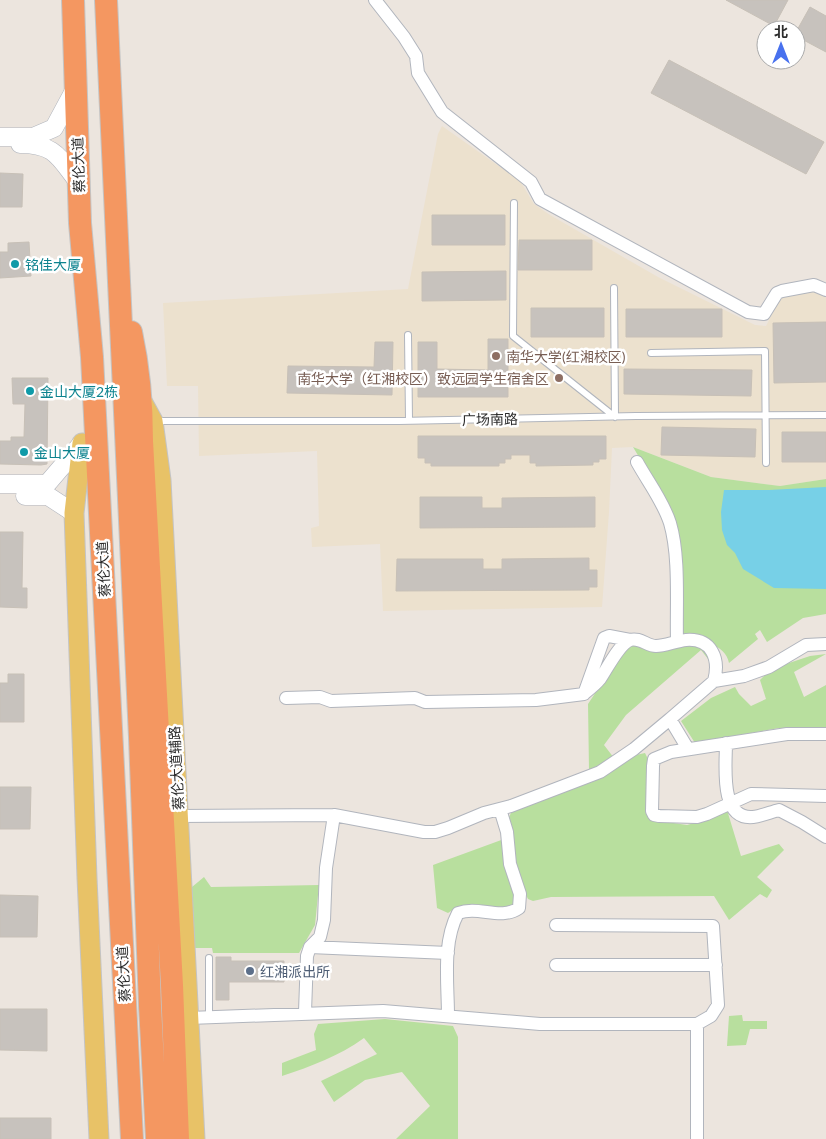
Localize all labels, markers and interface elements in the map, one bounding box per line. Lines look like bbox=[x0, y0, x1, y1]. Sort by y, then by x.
north arrow bbox=[756, 20, 806, 70]
text: 北 bbox=[774, 23, 788, 40]
street label: 蔡伦大道 bbox=[69, 137, 87, 193]
place label: 铭佳大厦 bbox=[25, 256, 81, 273]
marker: 铭佳大厦 bbox=[9, 258, 21, 270]
place label: 南华大学(红湘校区) bbox=[506, 348, 626, 365]
marker: 南华大学(红湘校区) bbox=[490, 350, 502, 362]
place label: 南华大学（红湘校区）致远园学生宿舍区 bbox=[297, 370, 549, 387]
marker: 南华大学（红湘校区）致远园学生宿舍区 bbox=[553, 372, 565, 384]
place label: 金山大厦2栋 bbox=[40, 383, 118, 400]
marker: 金山大厦2栋 bbox=[24, 385, 36, 397]
street label: 广场南路 bbox=[462, 410, 518, 428]
place label: 金山大厦 bbox=[34, 444, 90, 461]
marker: 金山大厦 bbox=[18, 446, 30, 458]
street label: 蔡伦大道 bbox=[93, 541, 113, 597]
street label: 蔡伦大道辅路 bbox=[165, 726, 187, 810]
street label: 蔡伦大道 bbox=[113, 946, 133, 1002]
place label: 红湘派出所 bbox=[260, 963, 330, 980]
marker: 红湘派出所 bbox=[244, 965, 256, 977]

